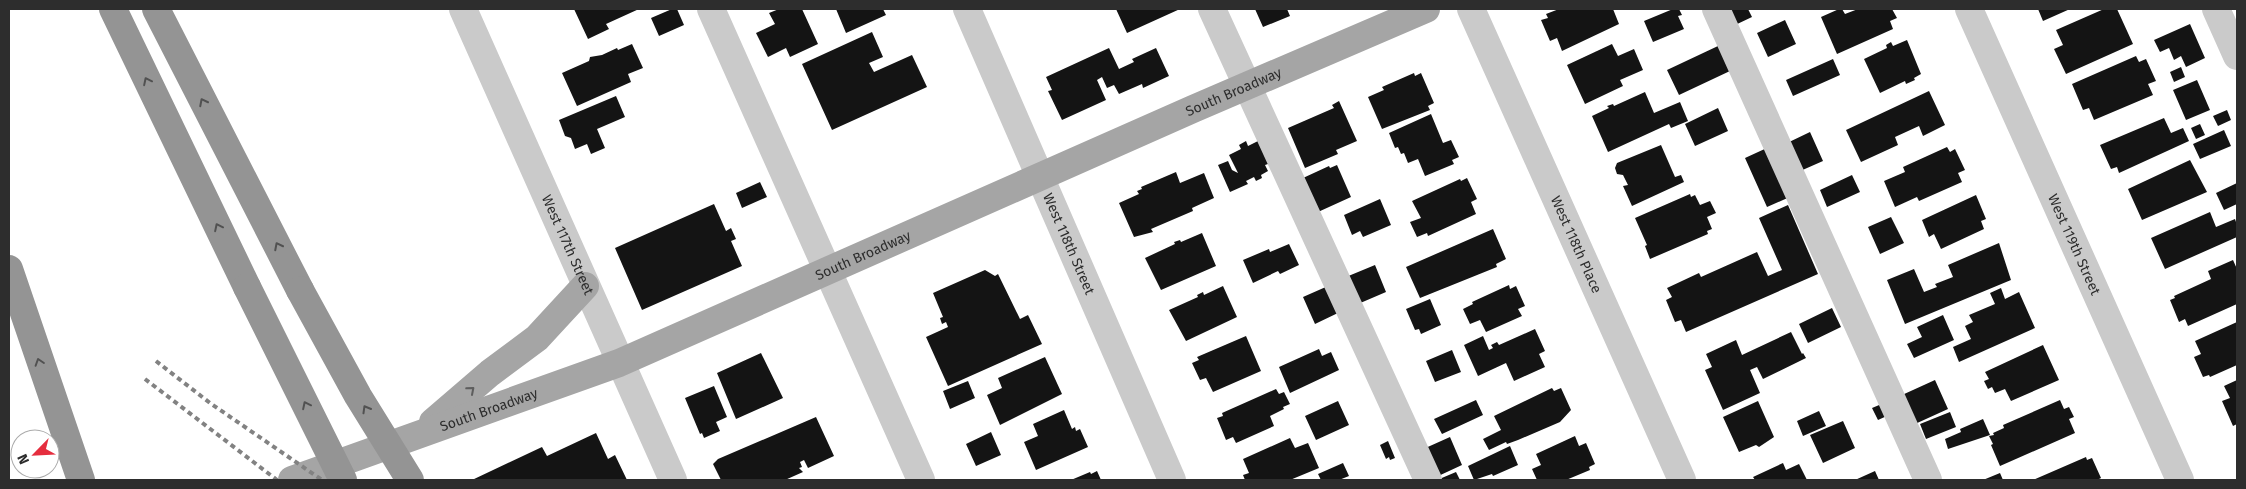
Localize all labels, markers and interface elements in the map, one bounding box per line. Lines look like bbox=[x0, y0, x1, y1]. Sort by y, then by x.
street label: South Broadway bbox=[1183, 64, 1284, 120]
one-way arrow bbox=[143, 77, 153, 86]
one-way arrow bbox=[199, 98, 209, 107]
street label: West 118th Street bbox=[1040, 190, 1099, 298]
street label: West 119th Street bbox=[2044, 191, 2105, 298]
street label: West 117th Street bbox=[538, 192, 598, 298]
street label: West 118th Place bbox=[1547, 193, 1606, 296]
one-way arrow bbox=[214, 223, 224, 232]
street label: South Broadway bbox=[812, 226, 913, 284]
one-way arrow bbox=[274, 243, 284, 252]
one-way arrow bbox=[35, 358, 45, 366]
street label: South Broadway bbox=[438, 384, 540, 435]
one-way arrow bbox=[465, 387, 474, 396]
one-way arrow bbox=[302, 401, 312, 410]
one-way arrow bbox=[362, 406, 372, 415]
north arrow bbox=[10, 429, 60, 479]
text: N bbox=[14, 451, 33, 467]

